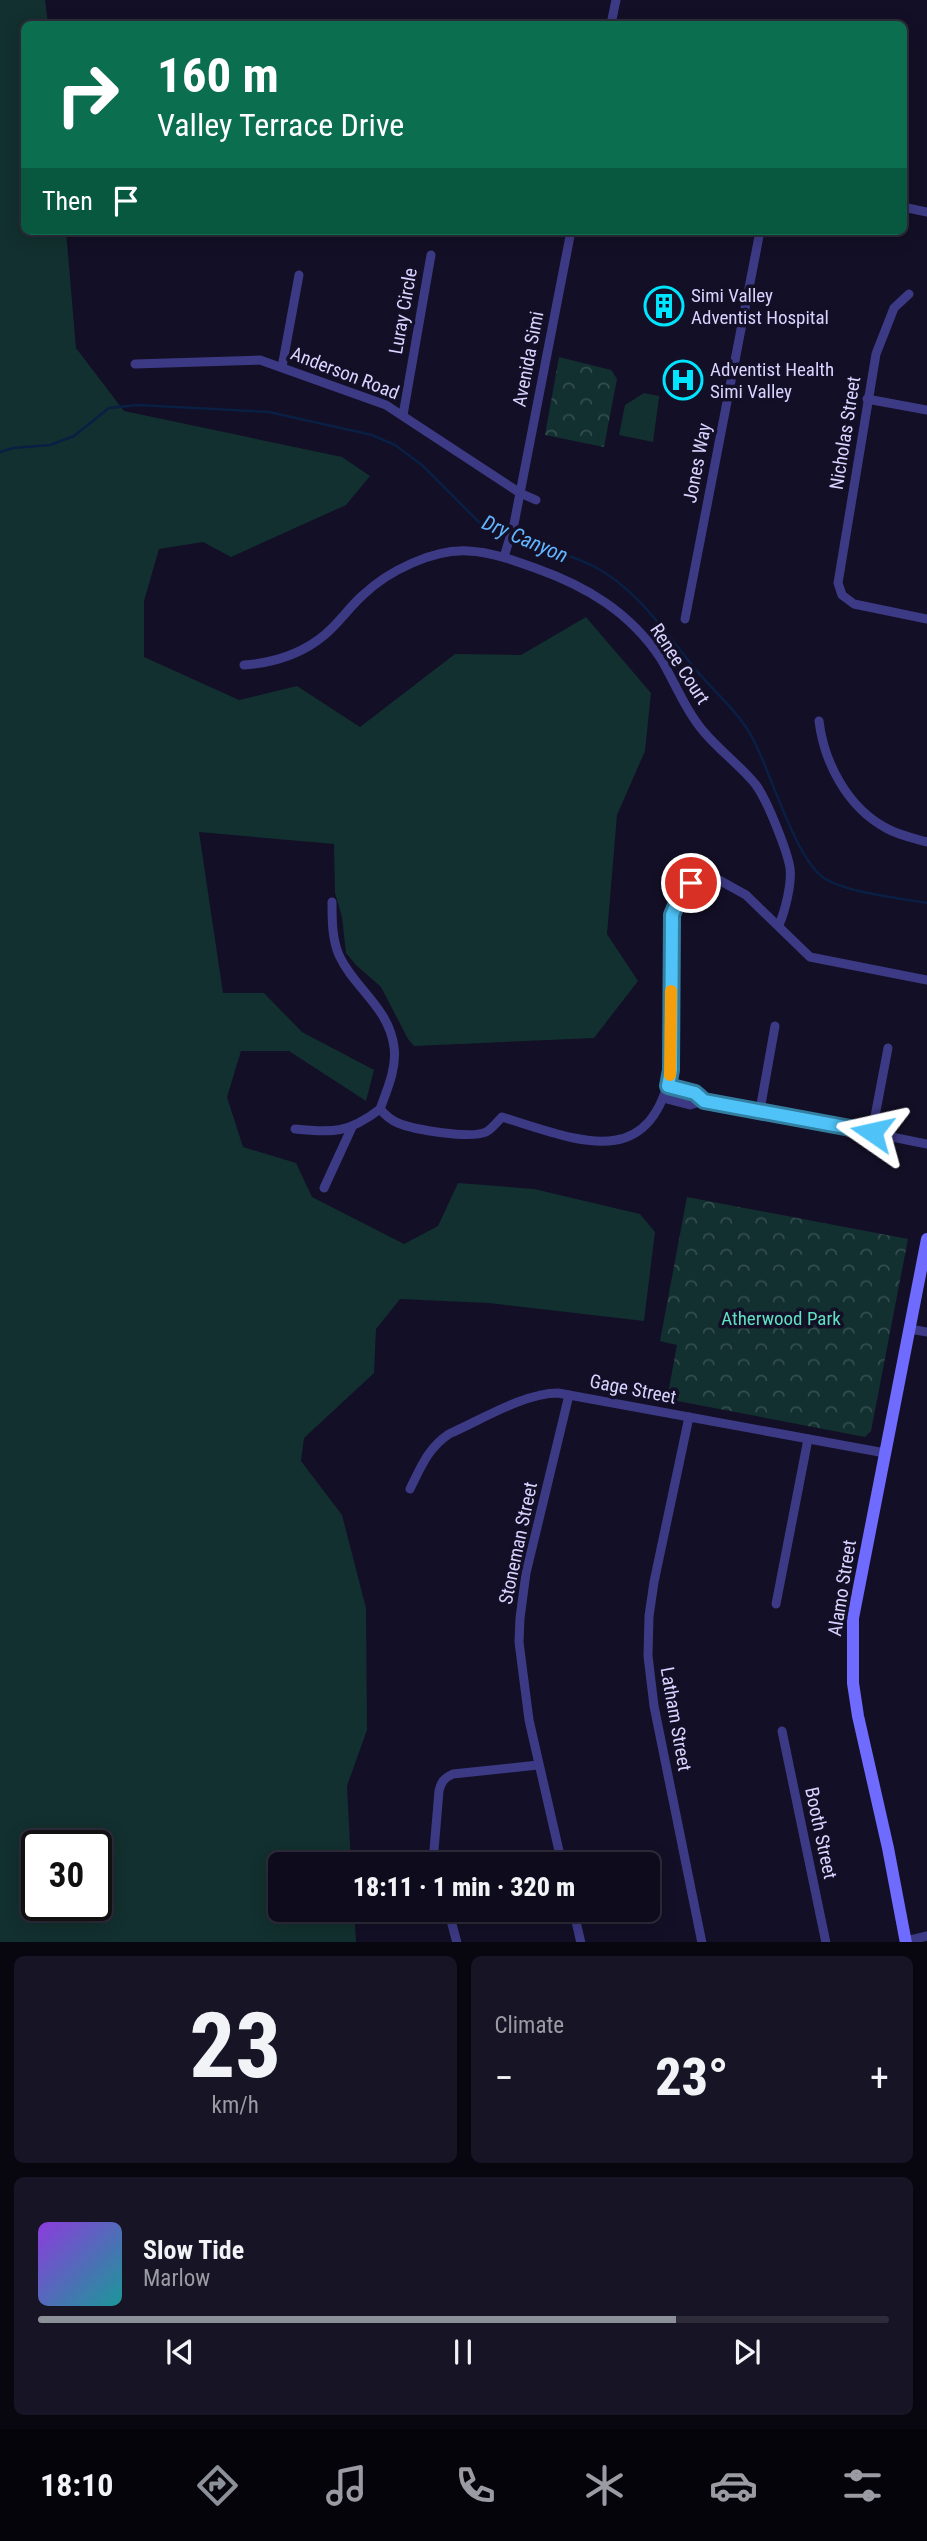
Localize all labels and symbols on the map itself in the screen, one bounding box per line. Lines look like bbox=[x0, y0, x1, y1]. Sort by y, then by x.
street label: Luray Circle bbox=[384, 266, 422, 356]
place label: Simi Valley Adventist Hospital bbox=[691, 284, 829, 329]
building icon: Simi Valley Adventist Hospital bbox=[643, 285, 685, 327]
street label: Avenida Simi bbox=[507, 309, 549, 409]
street label: Anderson Road bbox=[288, 342, 402, 404]
place label: Adventist Health Simi Valley bbox=[710, 358, 834, 403]
hospital icon: Adventist Health Simi Valley bbox=[662, 359, 704, 401]
street label: Nicholas Street bbox=[825, 375, 865, 491]
street label: Jones Way bbox=[678, 421, 716, 505]
water label: Dry Canyon bbox=[478, 510, 572, 568]
street label: Renee Court bbox=[645, 619, 715, 709]
pin bbox=[661, 853, 721, 913]
position arrow bbox=[835, 1095, 909, 1169]
park label: Atherwood Park bbox=[721, 1307, 841, 1330]
street label: Gage Street bbox=[588, 1369, 678, 1409]
street label: Stoneman Street bbox=[494, 1480, 542, 1606]
street label: Alamo Street bbox=[823, 1538, 861, 1638]
street label: Latham Street bbox=[656, 1665, 696, 1773]
street label: Booth Street bbox=[800, 1785, 842, 1881]
speed limit sign: 30 bbox=[21, 1830, 112, 1921]

